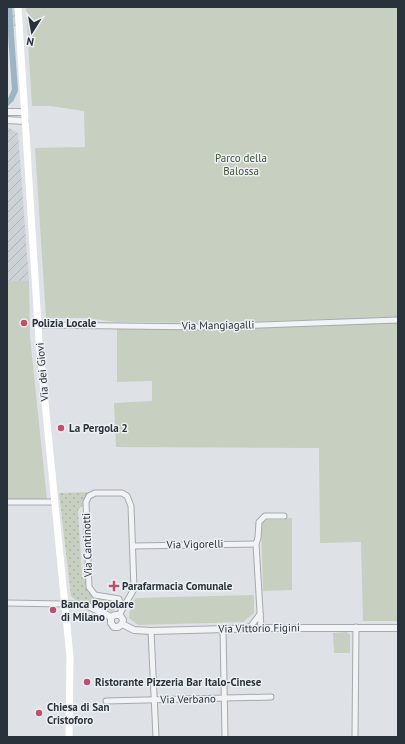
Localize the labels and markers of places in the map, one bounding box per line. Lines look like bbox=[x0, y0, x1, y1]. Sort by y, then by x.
place label: Polizia Locale bbox=[32, 316, 97, 330]
marker: Polizia Locale bbox=[19, 318, 29, 328]
place label: La Pergola 2 bbox=[69, 421, 128, 435]
marker: La Pergola 2 bbox=[56, 423, 66, 433]
place label: Parafarmacia Comunale bbox=[122, 579, 233, 593]
marker: Parafarmacia Comunale bbox=[109, 581, 119, 591]
place label: Banca Popolare di Milano bbox=[61, 597, 134, 624]
marker: Banca Popolare di Milano bbox=[48, 605, 58, 615]
place label: Ristorante Pizzeria Bar Italo-Cinese bbox=[95, 675, 262, 689]
marker: Ristorante Pizzeria Bar Italo-Cinese bbox=[82, 677, 92, 687]
place label: Chiesa di San Cristoforo bbox=[47, 700, 110, 727]
marker: Chiesa di San Cristoforo bbox=[34, 708, 44, 718]

